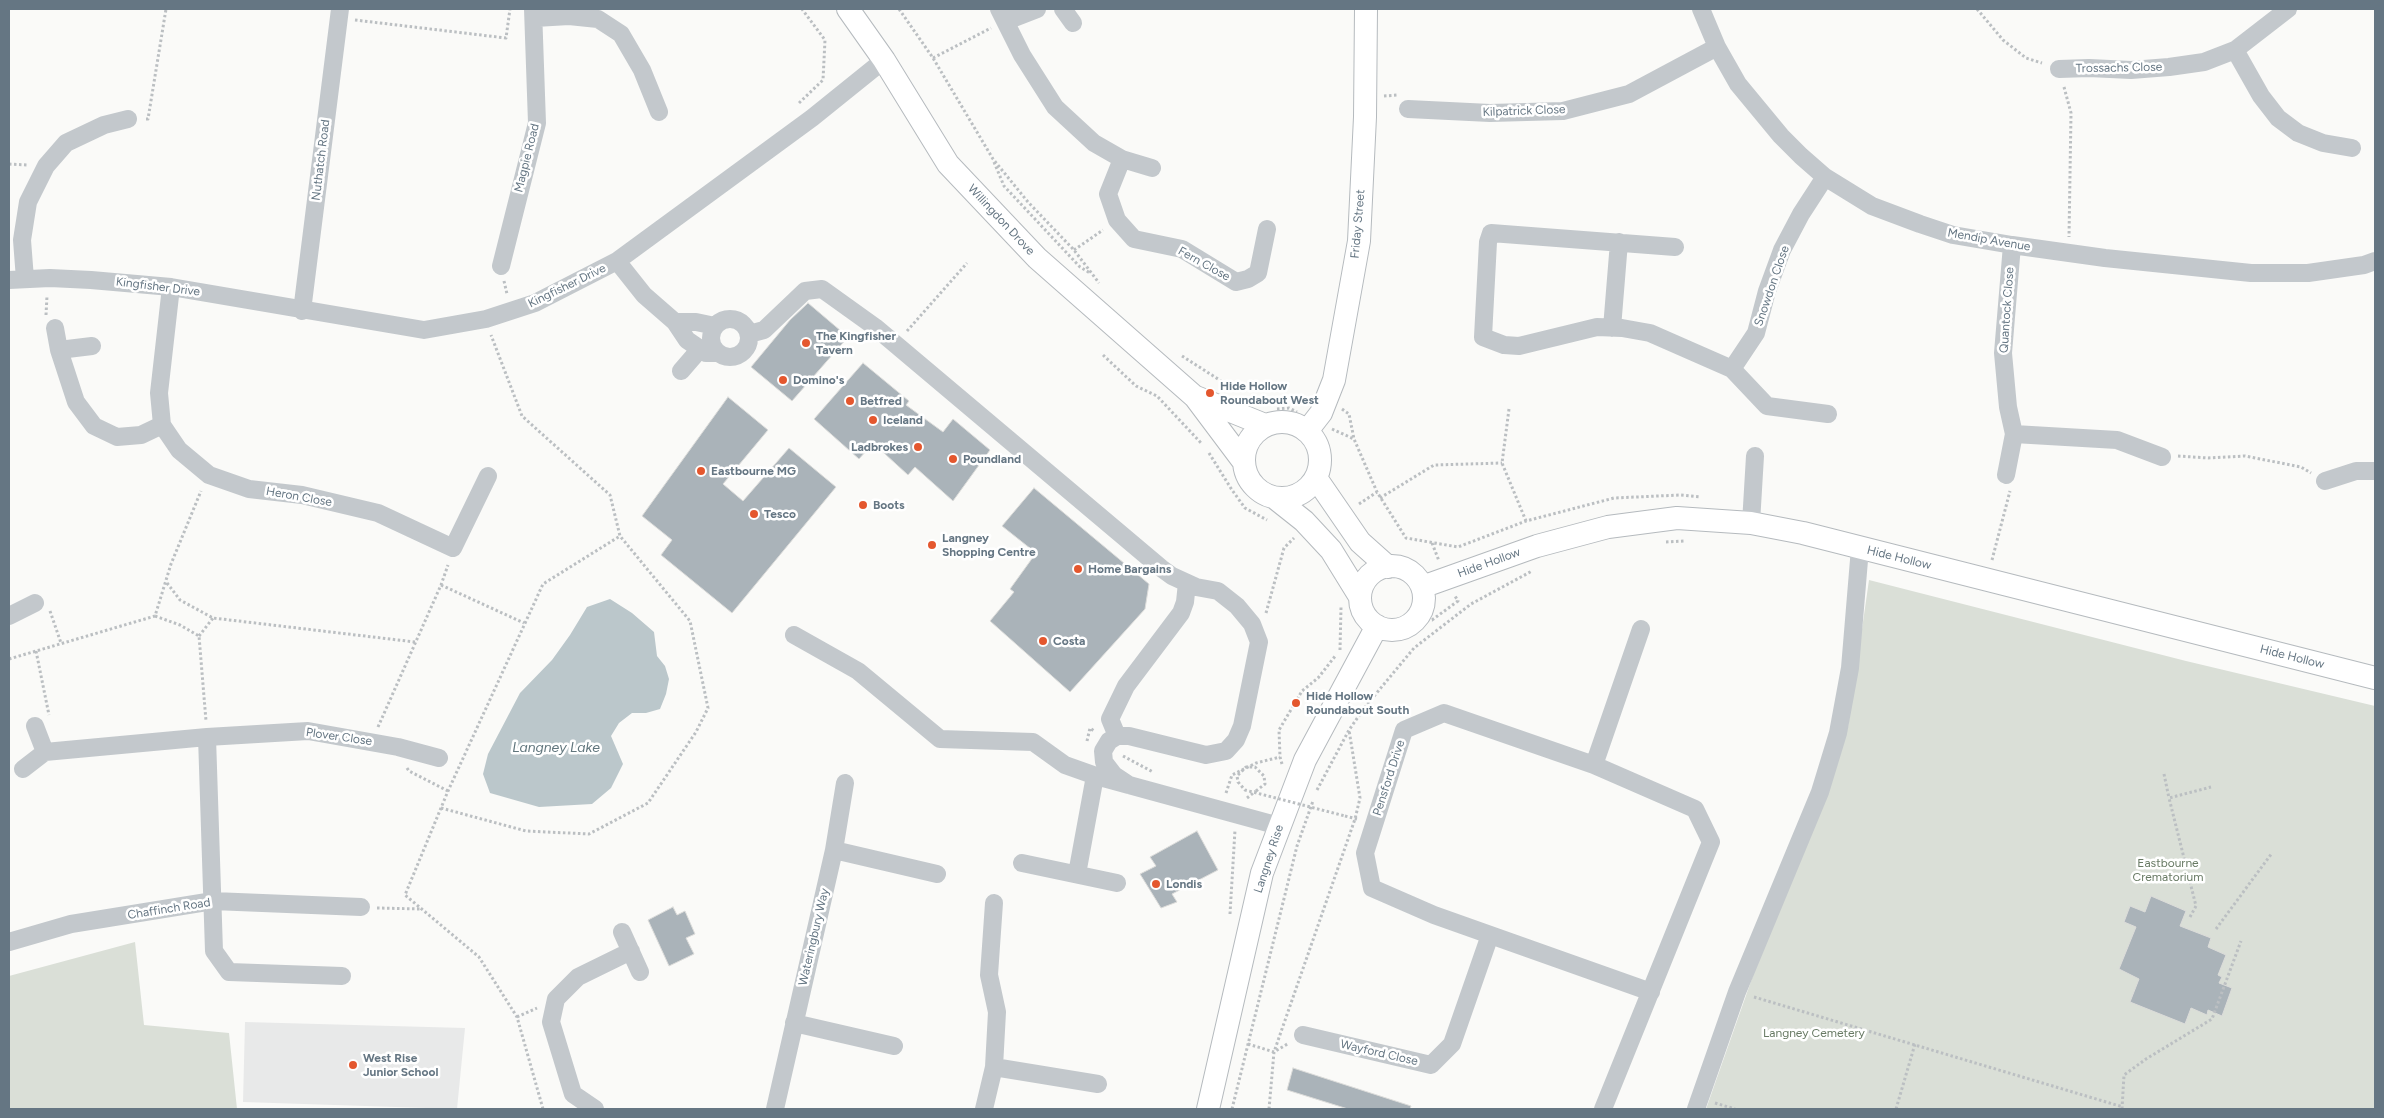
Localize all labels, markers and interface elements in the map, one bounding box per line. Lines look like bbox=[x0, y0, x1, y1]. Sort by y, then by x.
street label: Trossachs Close bbox=[2076, 60, 2162, 76]
street label: Kilpatrick Close bbox=[1482, 102, 1566, 120]
street label: Nuthatch Road bbox=[309, 119, 333, 201]
street label: Magpie Road bbox=[512, 122, 542, 194]
street label: Willingdon Drove bbox=[965, 182, 1037, 258]
street label: Friday Street bbox=[1348, 189, 1368, 259]
street label: Mendip Avenue bbox=[1946, 226, 2032, 254]
street label: Fern Close bbox=[1176, 244, 1232, 284]
street label: Snowdon Close bbox=[1751, 244, 1793, 328]
street label: Kingfisher Drive bbox=[526, 261, 608, 311]
street label: Quantock Close bbox=[1997, 267, 2017, 353]
street label: Kingfisher Drive bbox=[115, 275, 201, 299]
place label: The Kingfisher Tavern bbox=[816, 329, 896, 357]
marker: The Kingfisher Tavern bbox=[800, 337, 812, 349]
place label: Domino's bbox=[793, 373, 844, 387]
marker: Domino's bbox=[777, 374, 789, 386]
place label: Hide Hollow Roundabout West bbox=[1220, 379, 1319, 407]
marker: Hide Hollow Roundabout West bbox=[1204, 387, 1216, 399]
place label: Betfred bbox=[860, 394, 902, 408]
marker: Betfred bbox=[844, 395, 856, 407]
place label: Iceland bbox=[883, 413, 923, 427]
marker: Iceland bbox=[867, 414, 879, 426]
place label: Ladbrokes bbox=[851, 440, 908, 454]
marker: Ladbrokes bbox=[912, 441, 924, 453]
place label: Poundland bbox=[963, 452, 1021, 466]
marker: Poundland bbox=[947, 453, 959, 465]
place label: Eastbourne MG bbox=[711, 464, 796, 478]
marker: Eastbourne MG bbox=[695, 465, 707, 477]
street label: Heron Close bbox=[265, 484, 333, 510]
place label: Boots bbox=[873, 498, 905, 512]
marker: Boots bbox=[857, 499, 869, 511]
place label: Tesco bbox=[764, 507, 796, 521]
marker: Tesco bbox=[748, 508, 760, 520]
place label: Langney Shopping Centre bbox=[942, 531, 1036, 559]
marker: Langney Shopping Centre bbox=[926, 539, 938, 551]
street label: Hide Hollow bbox=[1865, 543, 1933, 573]
street label: Hide Hollow bbox=[1456, 545, 1522, 581]
place label: Home Bargains bbox=[1088, 562, 1171, 576]
marker: Home Bargains bbox=[1072, 563, 1084, 575]
place label: Costa bbox=[1053, 634, 1085, 648]
marker: Costa bbox=[1037, 635, 1049, 647]
street label: Hide Hollow bbox=[2258, 642, 2326, 672]
place label: Hide Hollow Roundabout South bbox=[1306, 689, 1409, 717]
marker: Hide Hollow Roundabout South bbox=[1290, 697, 1302, 709]
street label: Plover Close bbox=[305, 725, 373, 749]
street label: Pensford Drive bbox=[1370, 738, 1408, 818]
water label: Langney Lake bbox=[512, 740, 600, 756]
street label: Langney Rise bbox=[1251, 823, 1287, 895]
park label: Eastbourne Crematorium bbox=[2133, 856, 2203, 884]
place label: Londis bbox=[1166, 877, 1202, 891]
marker: Londis bbox=[1150, 878, 1162, 890]
street label: Wateringbury Way bbox=[796, 887, 832, 987]
street label: Chaffinch Road bbox=[127, 895, 211, 923]
park label: Langney Cemetery bbox=[1763, 1026, 1865, 1040]
street label: Wayford Close bbox=[1339, 1037, 1419, 1069]
place label: West Rise Junior School bbox=[363, 1051, 438, 1079]
marker: West Rise Junior School bbox=[347, 1059, 359, 1071]

